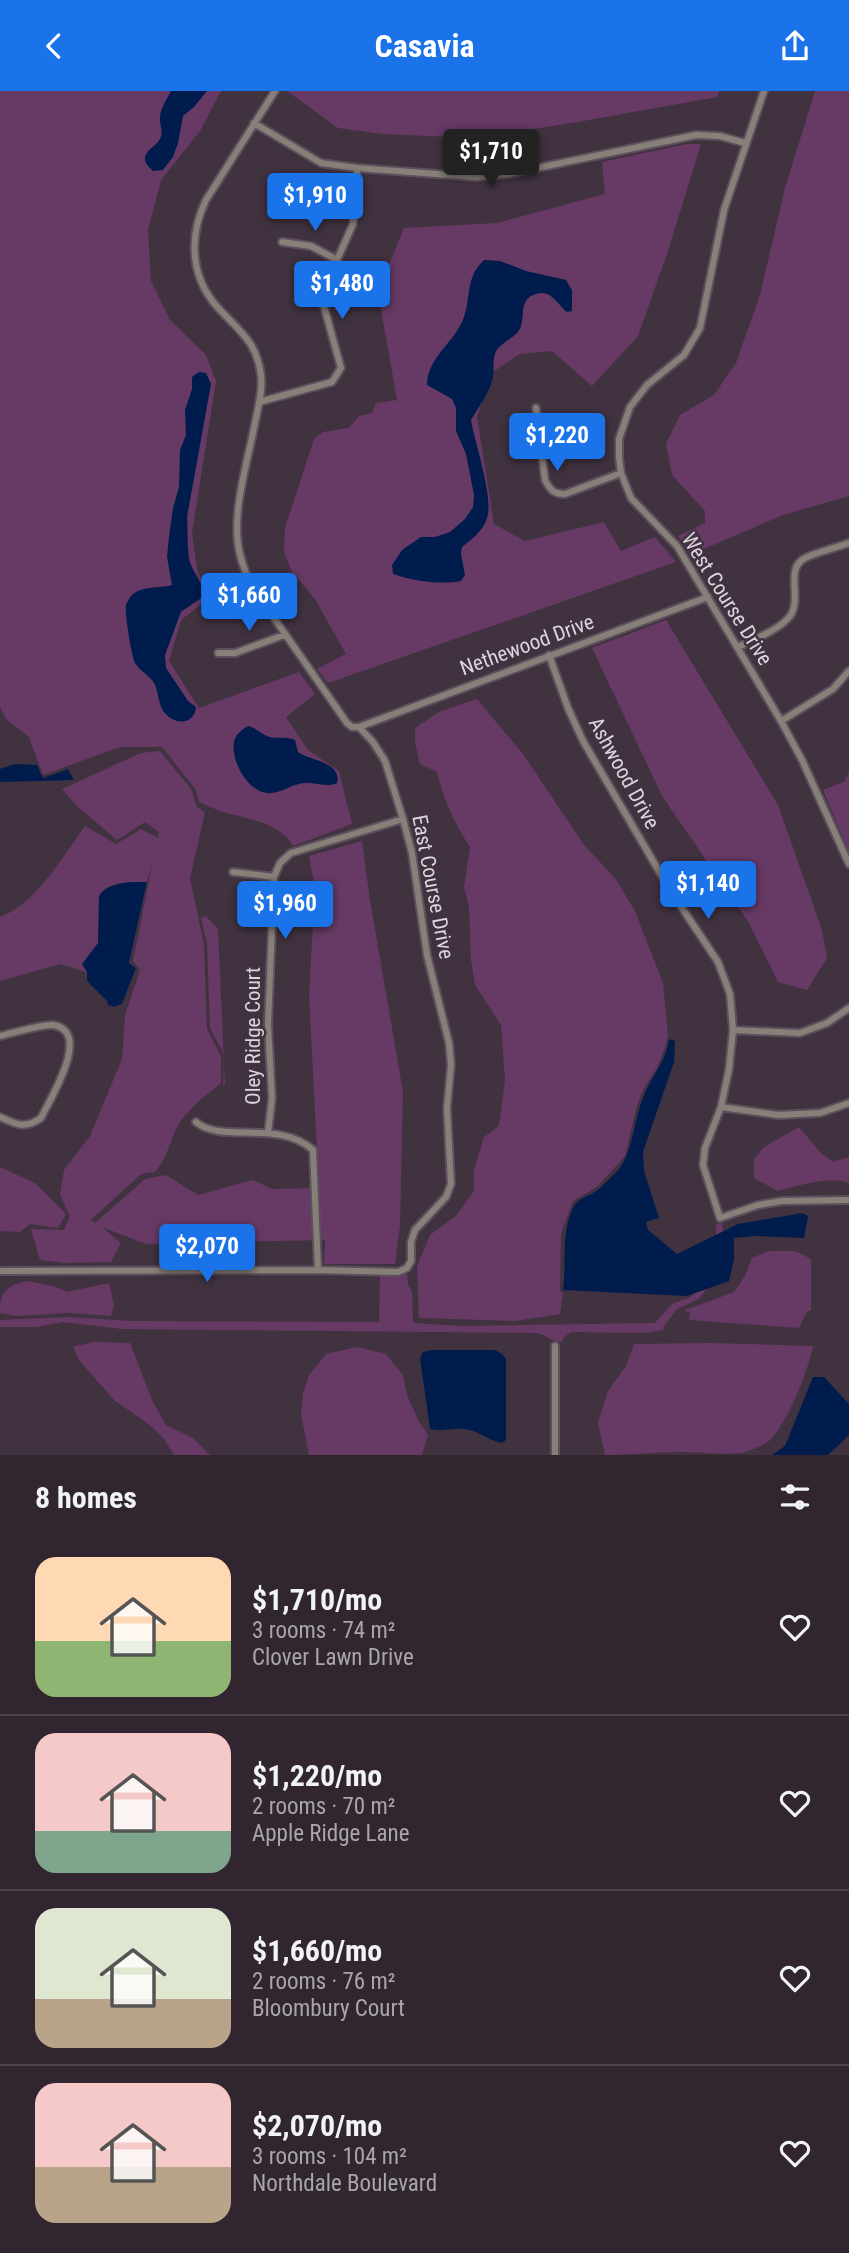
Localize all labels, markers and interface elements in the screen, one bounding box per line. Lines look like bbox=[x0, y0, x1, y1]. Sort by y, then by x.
icon: back bbox=[35, 27, 73, 65]
text: Casavia bbox=[374, 27, 475, 65]
icon: share bbox=[776, 27, 814, 65]
pin: $1,710 bbox=[434, 129, 548, 189]
text: $1,710 bbox=[459, 138, 523, 165]
pin: $1,910 bbox=[258, 173, 372, 233]
text: $1,910 bbox=[283, 182, 347, 209]
pin: $1,480 bbox=[285, 261, 399, 321]
text: $1,480 bbox=[310, 270, 374, 297]
pin: $1,220 bbox=[500, 413, 614, 473]
text: $1,220 bbox=[525, 422, 589, 449]
street label: West Course Drive bbox=[677, 529, 777, 670]
pin: $1,660 bbox=[192, 573, 306, 633]
text: $1,660 bbox=[217, 582, 281, 609]
street label: Nethewood Drive bbox=[457, 610, 597, 680]
street label: Ashwood Drive bbox=[584, 713, 665, 833]
street label: East Course Drive bbox=[407, 813, 459, 961]
pin: $1,140 bbox=[651, 861, 765, 921]
text: $1,140 bbox=[676, 870, 740, 897]
pin: $1,960 bbox=[228, 881, 342, 941]
text: $1,960 bbox=[253, 890, 317, 917]
street label: Oley Ridge Court bbox=[241, 967, 265, 1105]
pin: $2,070 bbox=[150, 1225, 264, 1284]
text: $2,070 bbox=[175, 1233, 239, 1260]
icon: filters bbox=[776, 1478, 814, 1516]
text: 8 homes bbox=[35, 1480, 137, 1515]
text: $1,710/mo bbox=[252, 1582, 382, 1617]
icon: home bbox=[91, 1585, 175, 1669]
icon: heart bbox=[776, 1608, 814, 1646]
text: 3 rooms · 74 m² bbox=[252, 1617, 395, 1644]
text: Clover Lawn Drive bbox=[252, 1644, 414, 1671]
text: $1,220/mo bbox=[252, 1758, 382, 1793]
icon: home bbox=[91, 1761, 175, 1845]
icon: heart bbox=[776, 1784, 814, 1822]
text: 2 rooms · 70 m² bbox=[252, 1793, 395, 1820]
text: Apple Ridge Lane bbox=[252, 1820, 409, 1847]
text: $1,660/mo bbox=[252, 1933, 382, 1968]
icon: home bbox=[91, 1936, 175, 2020]
icon: heart bbox=[776, 1959, 814, 1997]
text: 2 rooms · 76 m² bbox=[252, 1968, 395, 1995]
text: Bloombury Court bbox=[252, 1995, 405, 2022]
text: $2,070/mo bbox=[252, 2108, 382, 2143]
icon: home bbox=[91, 2111, 175, 2195]
icon: heart bbox=[776, 2134, 814, 2172]
text: 3 rooms · 104 m² bbox=[252, 2143, 407, 2170]
text: Northdale Boulevard bbox=[252, 2170, 437, 2197]

